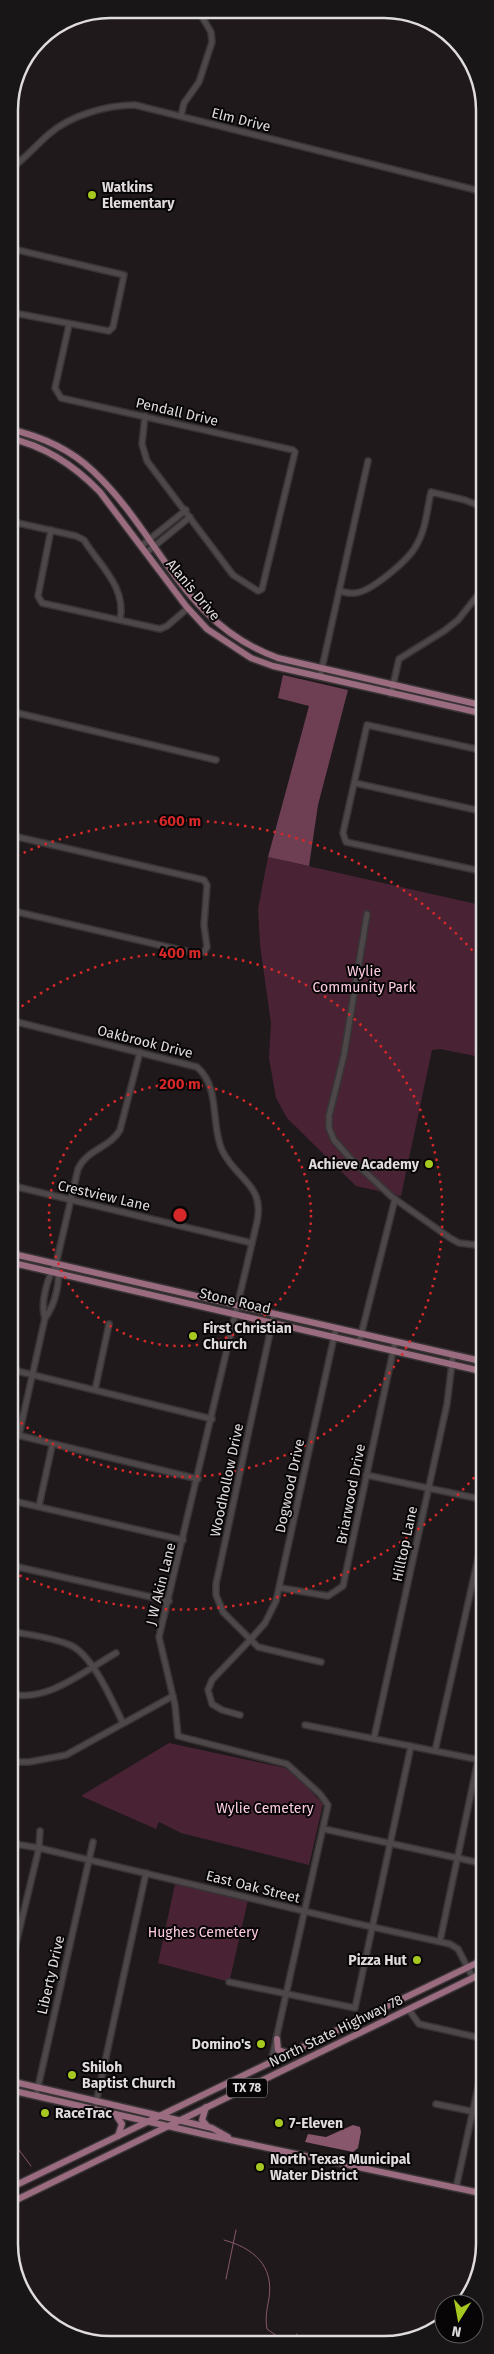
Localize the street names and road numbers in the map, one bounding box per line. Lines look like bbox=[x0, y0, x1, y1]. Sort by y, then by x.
street label: Elm Drive bbox=[210, 104, 272, 136]
street label: Pendall Drive bbox=[134, 394, 220, 430]
street label: Alanis Drive bbox=[162, 556, 224, 624]
street label: Oakbrook Drive bbox=[96, 1022, 194, 1062]
street label: Crestview Lane bbox=[56, 1177, 152, 1215]
street label: Stone Road bbox=[198, 1285, 272, 1317]
street label: Woodhollow Drive bbox=[207, 1422, 247, 1538]
street label: Dogwood Drive bbox=[272, 1437, 308, 1535]
street label: Briarwood Drive bbox=[333, 1442, 369, 1546]
street label: Hilltop Lane bbox=[389, 1505, 421, 1583]
street label: J W Akin Lane bbox=[143, 1541, 179, 1627]
street label: East Oak Street bbox=[204, 1867, 303, 1907]
street label: Liberty Drive bbox=[34, 1934, 68, 2016]
street label: North State Highway 78 bbox=[266, 1991, 406, 2071]
road number: TX 78 bbox=[227, 2078, 267, 2098]

